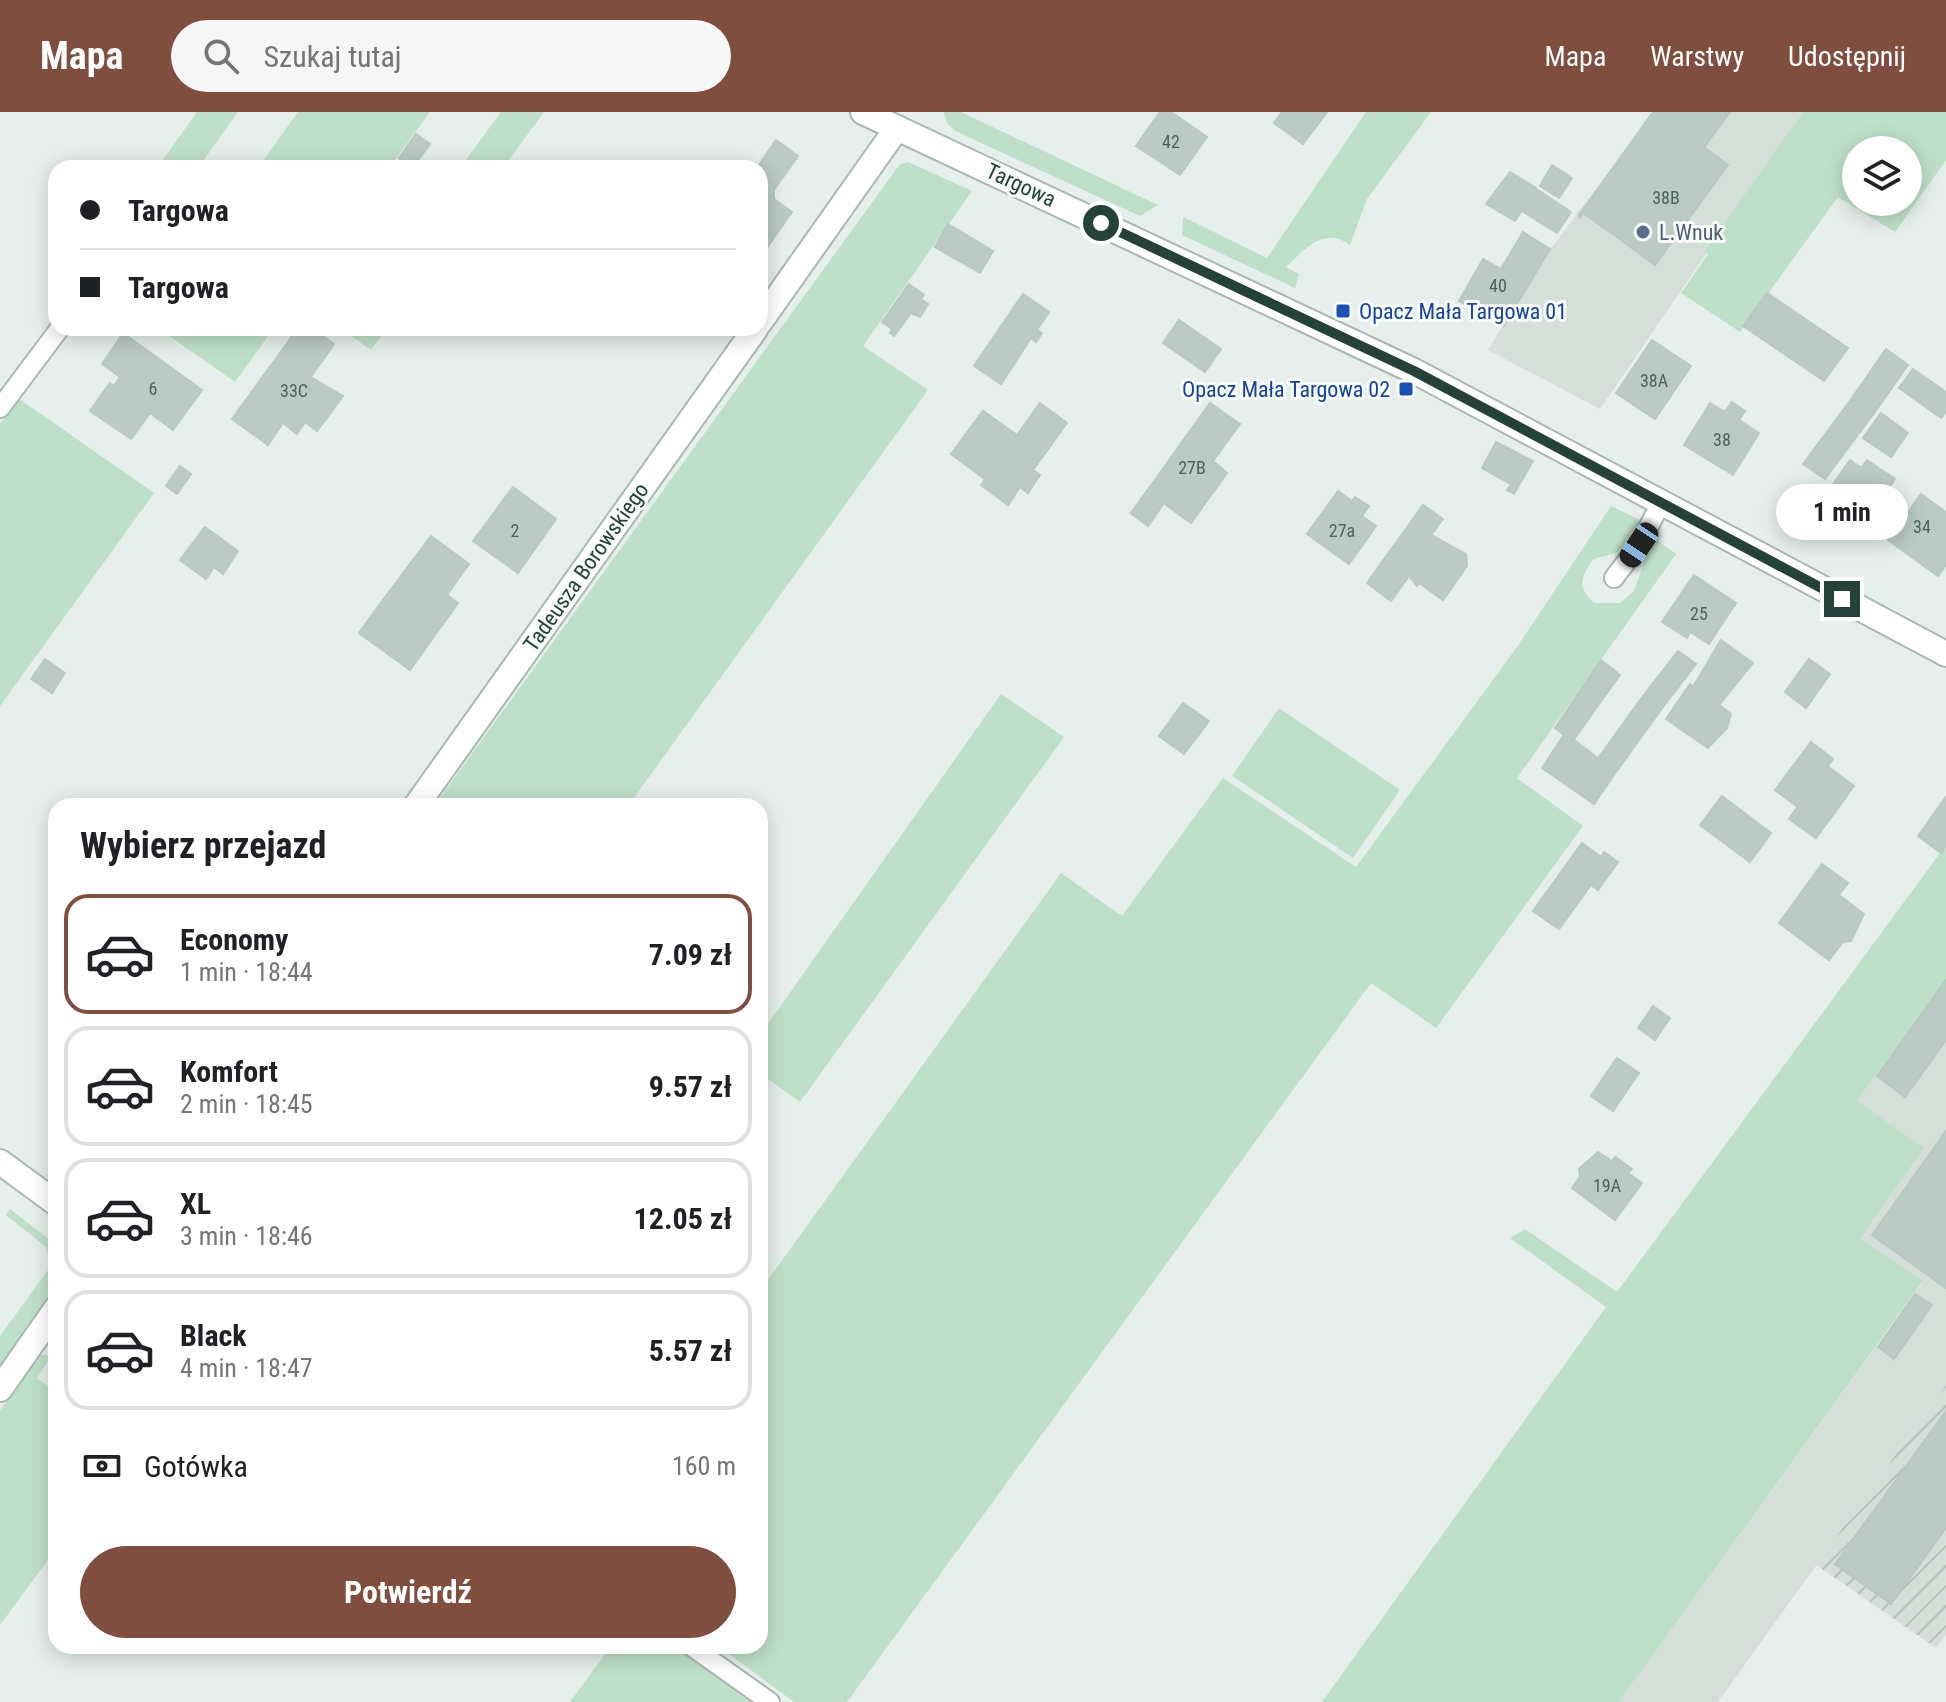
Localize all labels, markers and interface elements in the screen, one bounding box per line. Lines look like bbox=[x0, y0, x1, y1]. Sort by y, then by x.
search box bbox=[171, 20, 731, 92]
text: Mapa bbox=[40, 34, 123, 78]
icon: search bbox=[199, 34, 243, 78]
text: Szukaj tutaj bbox=[263, 39, 402, 74]
text: Mapa bbox=[1545, 40, 1606, 73]
text: Warstwy bbox=[1650, 40, 1744, 73]
text: Udostępnij bbox=[1788, 40, 1906, 73]
house number: 42 bbox=[1162, 131, 1180, 152]
map controls bbox=[1842, 136, 1922, 216]
button: layers bbox=[1842, 136, 1922, 216]
street label: Targowa bbox=[982, 158, 1060, 212]
house number: 38B bbox=[1652, 187, 1680, 208]
text: Targowa bbox=[128, 193, 229, 228]
route start bbox=[1083, 205, 1119, 241]
place label: L.Wnuk bbox=[1659, 220, 1723, 245]
marker: L.Wnuk bbox=[1634, 223, 1652, 241]
text: Targowa bbox=[128, 270, 229, 305]
house number: 40 bbox=[1489, 275, 1507, 296]
place label: Opacz Mała Targowa 01 bbox=[1359, 299, 1567, 324]
marker: Opacz Mała Targowa 01 bbox=[1334, 302, 1352, 320]
house number: 38A bbox=[1640, 370, 1669, 391]
place label: Opacz Mała Targowa 02 bbox=[1182, 377, 1390, 402]
house number: 6 bbox=[149, 378, 157, 399]
house number: 33C bbox=[280, 380, 308, 401]
marker: Opacz Mała Targowa 02 bbox=[1397, 380, 1415, 398]
house number: 38 bbox=[1713, 429, 1731, 450]
house number: 27B bbox=[1178, 457, 1206, 478]
street label: Tadeusza Borowskiego bbox=[518, 478, 654, 656]
callout: 1 min bbox=[1776, 483, 1908, 539]
text: 1 min bbox=[1813, 497, 1871, 527]
house number: 34 bbox=[1913, 516, 1931, 537]
car bbox=[1616, 518, 1662, 572]
house number: 2 bbox=[511, 520, 520, 541]
house number: 27a bbox=[1329, 520, 1355, 541]
route end bbox=[1824, 581, 1860, 617]
house number: 25 bbox=[1690, 603, 1708, 624]
text: Wybierz przejazd bbox=[80, 825, 326, 867]
icon: car bbox=[84, 918, 156, 990]
text: Economy bbox=[180, 922, 288, 957]
text: 7.09 zł bbox=[649, 937, 732, 972]
text: 1 min · 18:44 bbox=[180, 957, 313, 987]
icon: car bbox=[84, 1050, 156, 1122]
text: Komfort bbox=[180, 1054, 278, 1089]
text: 9.57 zł bbox=[649, 1069, 732, 1104]
text: 2 min · 18:45 bbox=[180, 1089, 313, 1119]
house number: 19A bbox=[1593, 1175, 1622, 1196]
icon: car bbox=[84, 1182, 156, 1254]
text: XL bbox=[180, 1186, 211, 1221]
text: 12.05 zł bbox=[634, 1201, 732, 1236]
text: 3 min · 18:46 bbox=[180, 1221, 313, 1251]
icon: car bbox=[84, 1314, 156, 1386]
text: Black bbox=[180, 1318, 247, 1353]
text: 5.57 zł bbox=[649, 1333, 732, 1368]
text: 4 min · 18:47 bbox=[180, 1353, 313, 1383]
icon: cash bbox=[80, 1444, 124, 1488]
text: Gotówka bbox=[144, 1449, 248, 1484]
text: 160 m bbox=[672, 1451, 736, 1481]
button: Potwierdź bbox=[80, 1546, 736, 1638]

